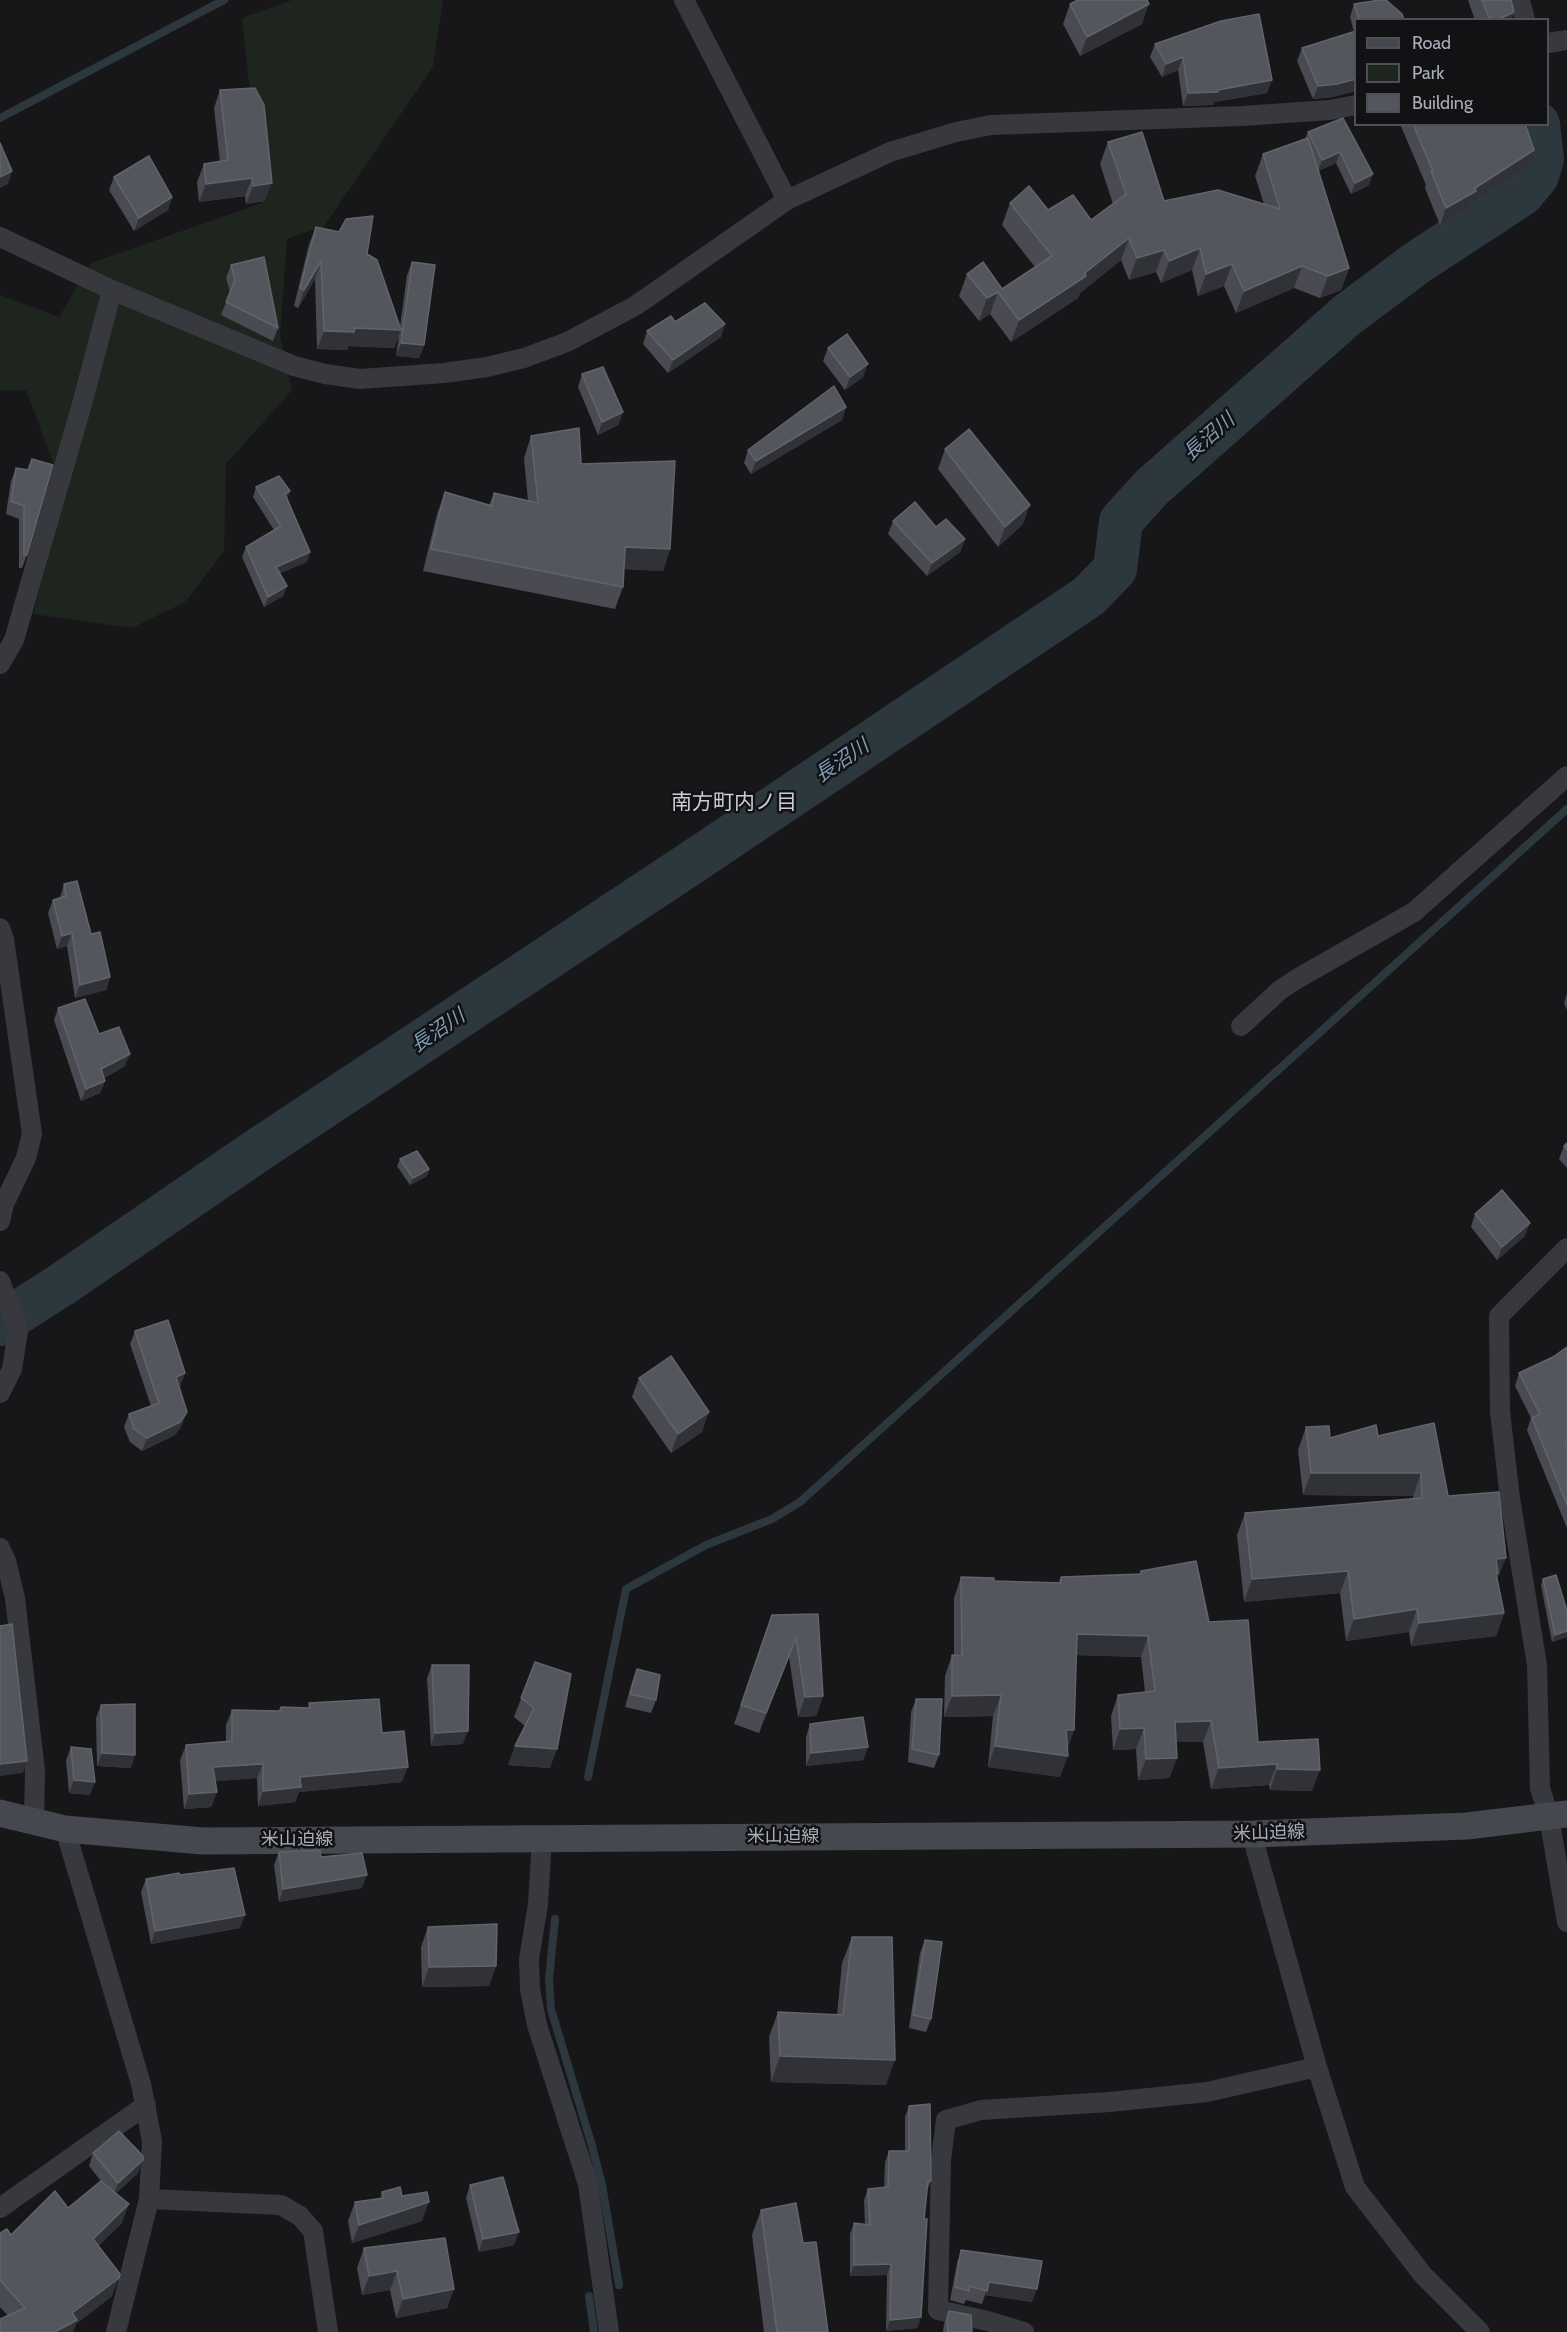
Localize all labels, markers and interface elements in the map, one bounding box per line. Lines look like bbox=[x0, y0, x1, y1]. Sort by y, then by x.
legend bbox=[1354, 18, 1549, 126]
text: Road bbox=[1412, 32, 1451, 54]
text: Park bbox=[1412, 62, 1444, 84]
text: Building bbox=[1412, 92, 1473, 114]
water label: 長沼川 bbox=[1178, 408, 1240, 466]
water label: 長沼川 bbox=[810, 734, 874, 788]
district label: 南方町内ノ目 bbox=[671, 790, 797, 816]
water label: 長沼川 bbox=[406, 1004, 470, 1058]
street label: 米山迫線 bbox=[1233, 1821, 1305, 1845]
street label: 米山迫線 bbox=[747, 1826, 819, 1848]
street label: 米山迫線 bbox=[261, 1829, 333, 1851]

